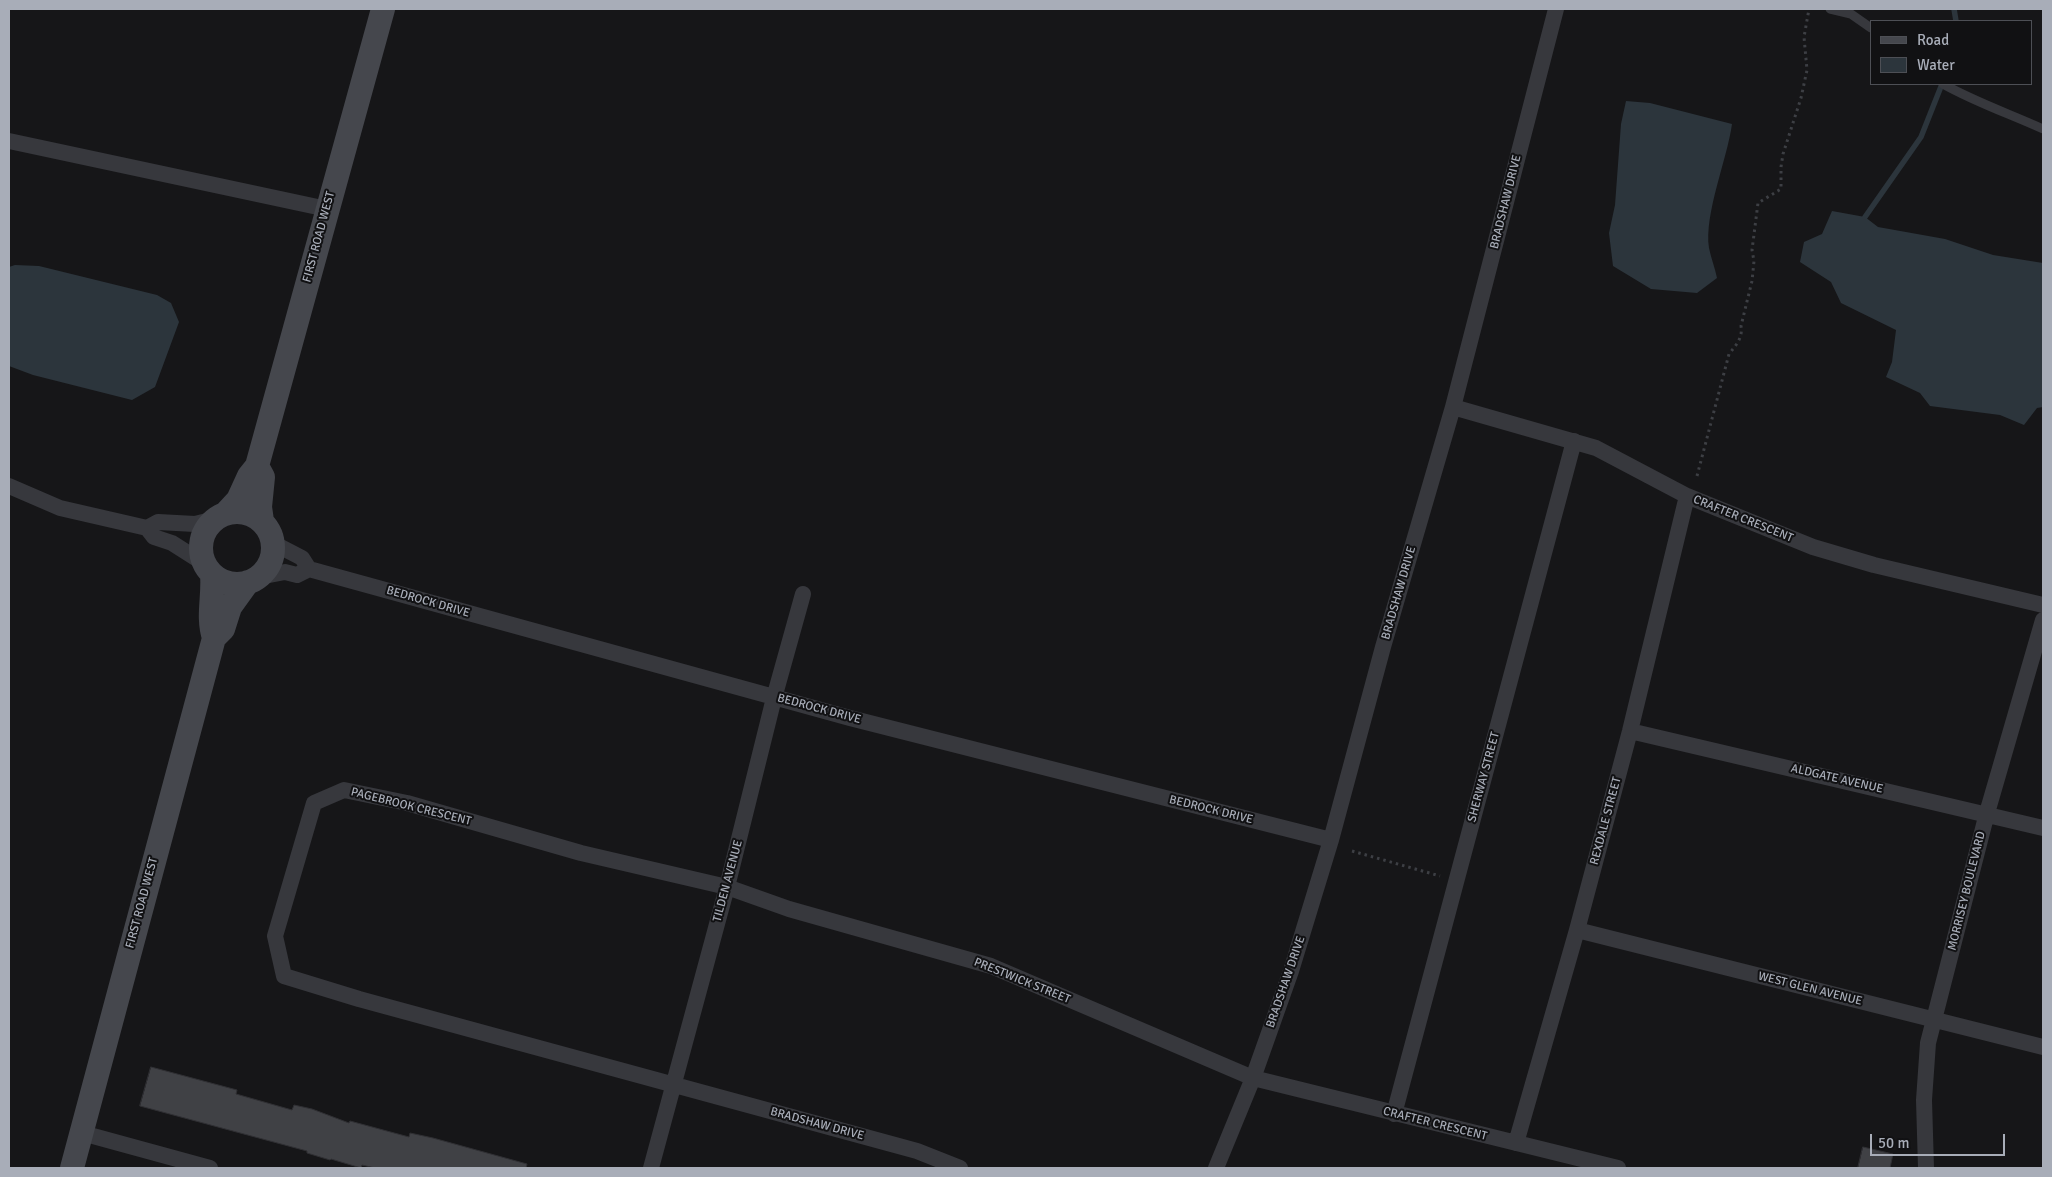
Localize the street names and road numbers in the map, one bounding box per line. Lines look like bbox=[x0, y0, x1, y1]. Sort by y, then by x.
street label: BRADSHAW DRIVE bbox=[1487, 153, 1525, 251]
street label: FIRST ROAD WEST bbox=[300, 190, 338, 284]
street label: CRAFTER CRESCENT bbox=[1691, 492, 1795, 546]
street label: BRADSHAW DRIVE bbox=[1379, 545, 1419, 641]
street label: BEDROCK DRIVE bbox=[385, 583, 471, 621]
street label: BEDROCK DRIVE bbox=[776, 691, 862, 727]
street label: SHERWAY STREET bbox=[1465, 730, 1503, 824]
street label: ALDGATE AVENUE bbox=[1789, 761, 1885, 797]
street label: REXDALE STREET bbox=[1587, 775, 1625, 867]
street label: PAGEBROOK CRESCENT bbox=[349, 785, 473, 829]
street label: BEDROCK DRIVE bbox=[1168, 793, 1254, 827]
street label: MORRISEY BOULEVARD bbox=[1945, 830, 1989, 952]
street label: TILDEN AVENUE bbox=[710, 838, 746, 924]
street label: FIRST ROAD WEST bbox=[123, 856, 161, 950]
street label: BRADSHAW DRIVE bbox=[1263, 934, 1309, 1030]
street label: PRESTWICK STREET bbox=[972, 955, 1072, 1007]
street label: WEST GLEN AVENUE bbox=[1756, 969, 1864, 1009]
street label: CRAFTER CRESCENT bbox=[1382, 1104, 1488, 1144]
street label: BRADSHAW DRIVE bbox=[769, 1105, 865, 1143]

